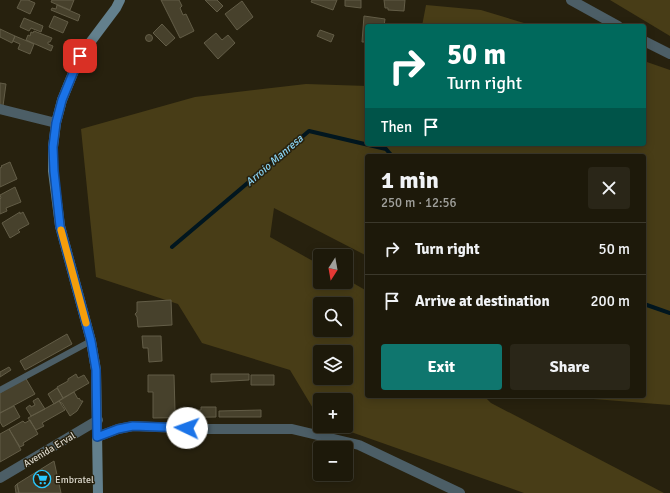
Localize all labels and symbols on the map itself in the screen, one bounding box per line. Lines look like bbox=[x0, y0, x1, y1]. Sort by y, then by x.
pin bbox=[63, 39, 97, 73]
water label: Arroio Manresa bbox=[243, 132, 306, 189]
north arrow bbox=[313, 249, 353, 289]
position arrow bbox=[166, 407, 208, 449]
street label: Avenida Erval bbox=[21, 430, 78, 470]
supermarket icon: Embratel bbox=[32, 469, 52, 489]
place label: Embratel bbox=[55, 474, 94, 486]

